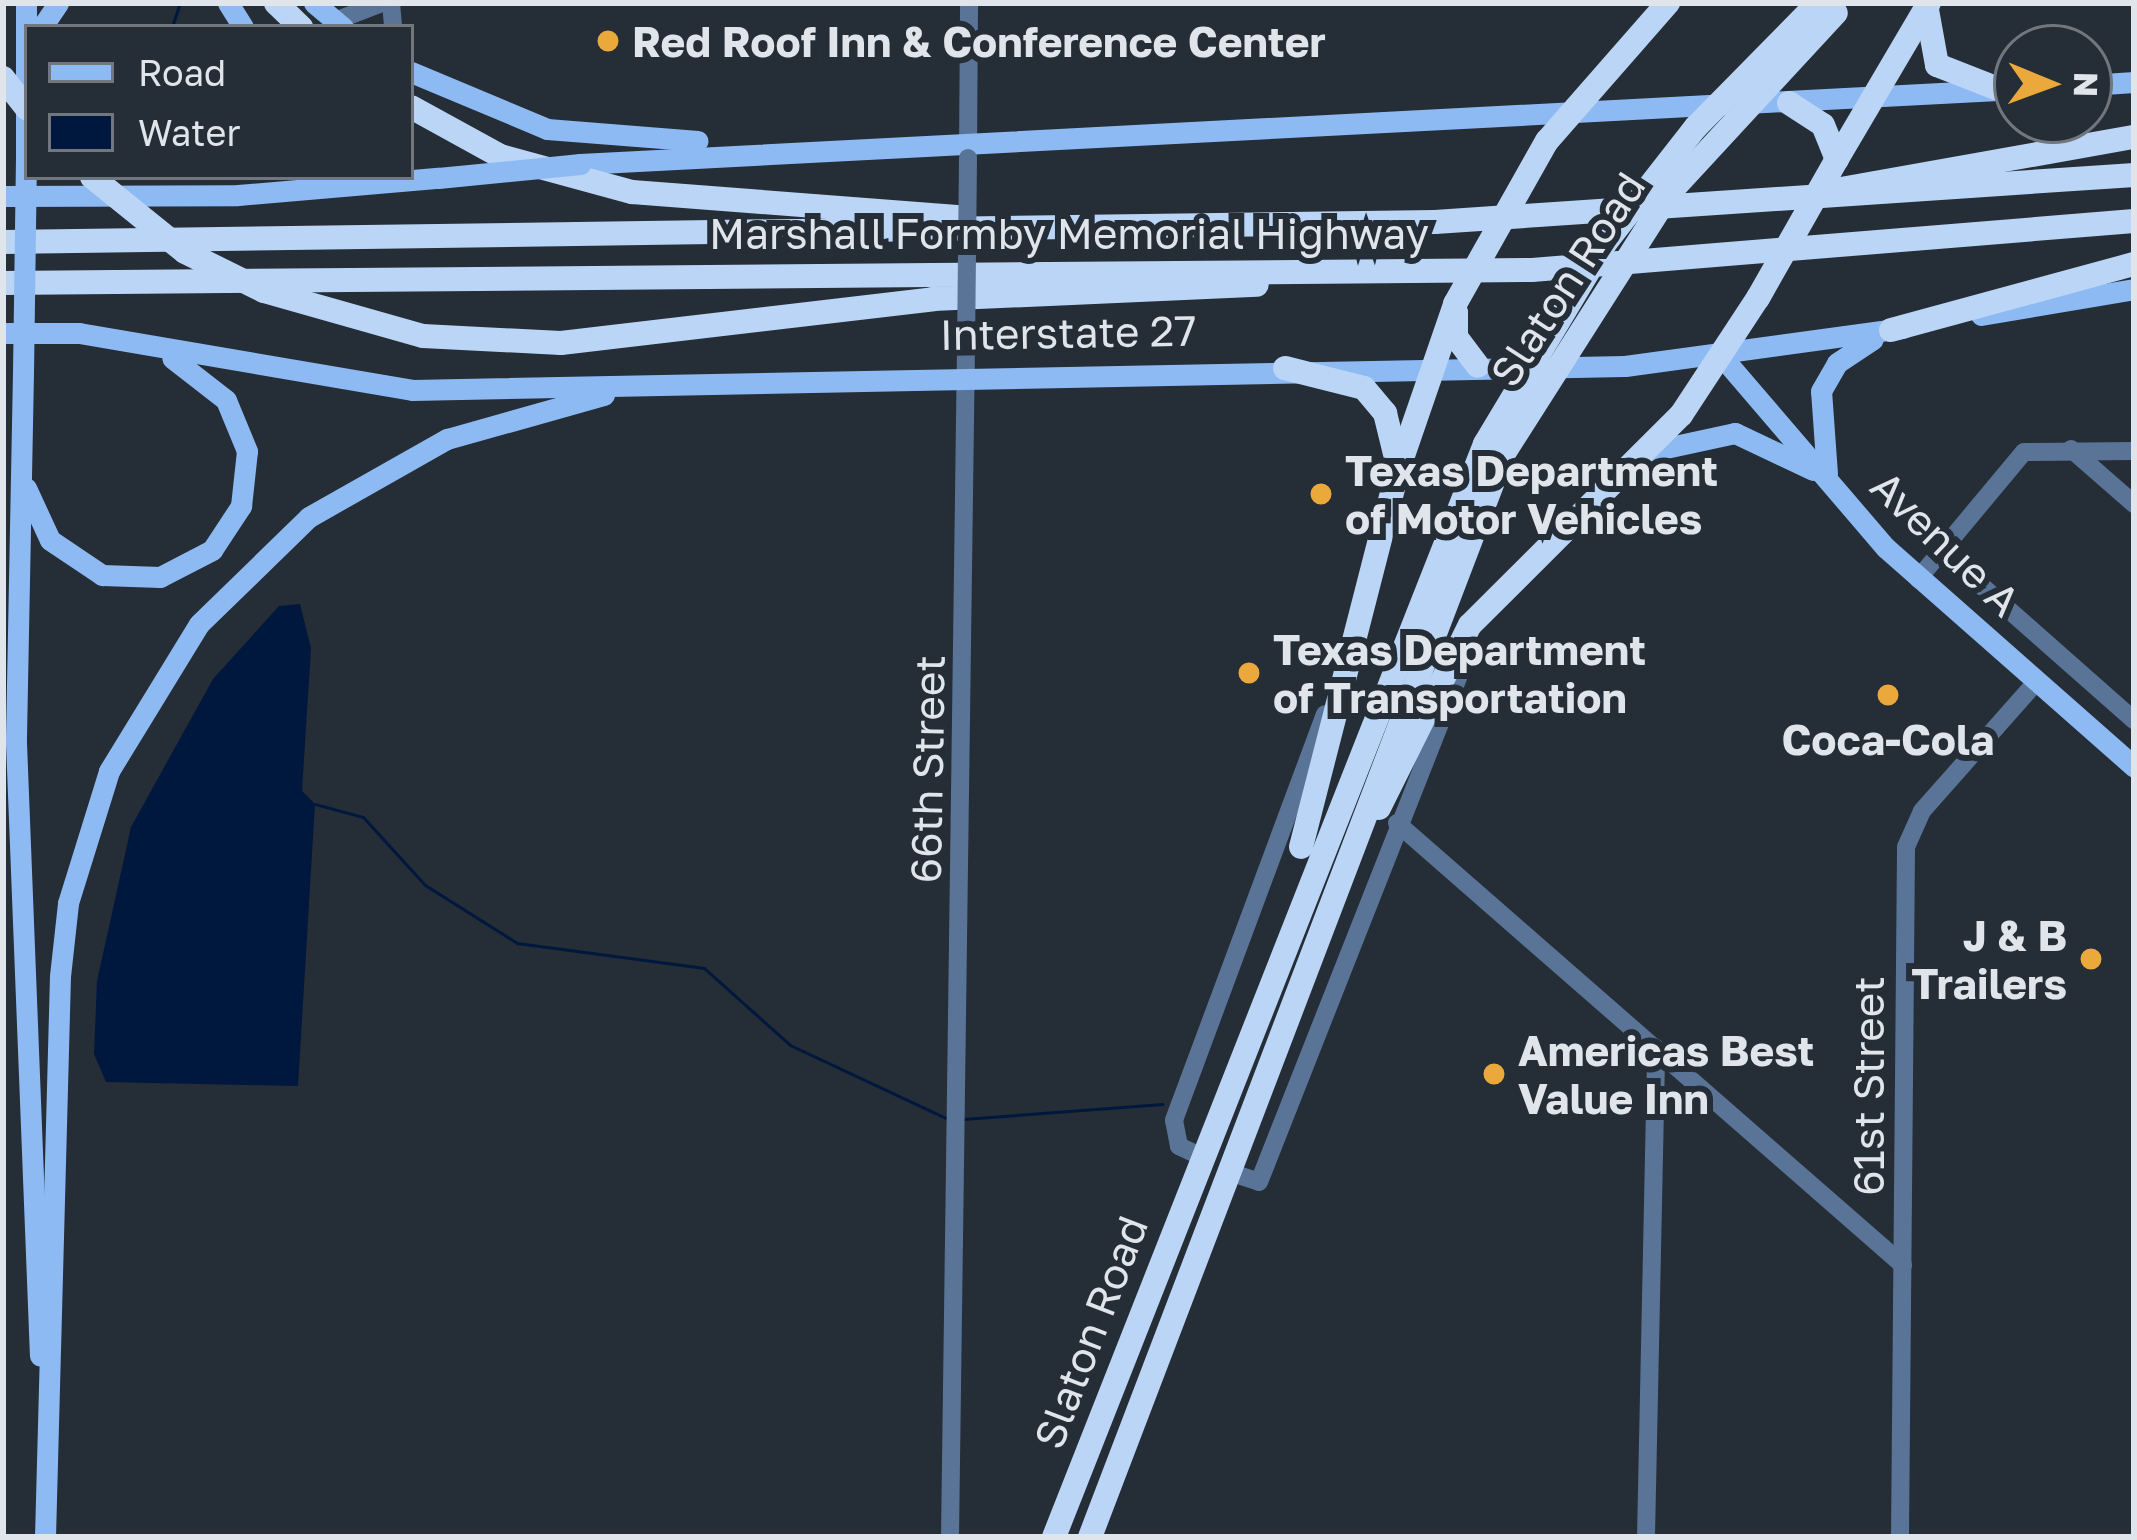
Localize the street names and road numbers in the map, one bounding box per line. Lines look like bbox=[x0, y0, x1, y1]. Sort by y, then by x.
street label: Slaton Road bbox=[1479, 163, 1655, 395]
street label: Marshall Formby Memorial Highway bbox=[709, 208, 1429, 258]
street label: Interstate 27 bbox=[939, 305, 1197, 359]
street label: Avenue A bbox=[1861, 460, 2031, 626]
street label: 66th Street bbox=[900, 654, 954, 884]
street label: 61st Street bbox=[1843, 976, 1893, 1196]
street label: Slaton Road bbox=[1023, 1209, 1157, 1455]

